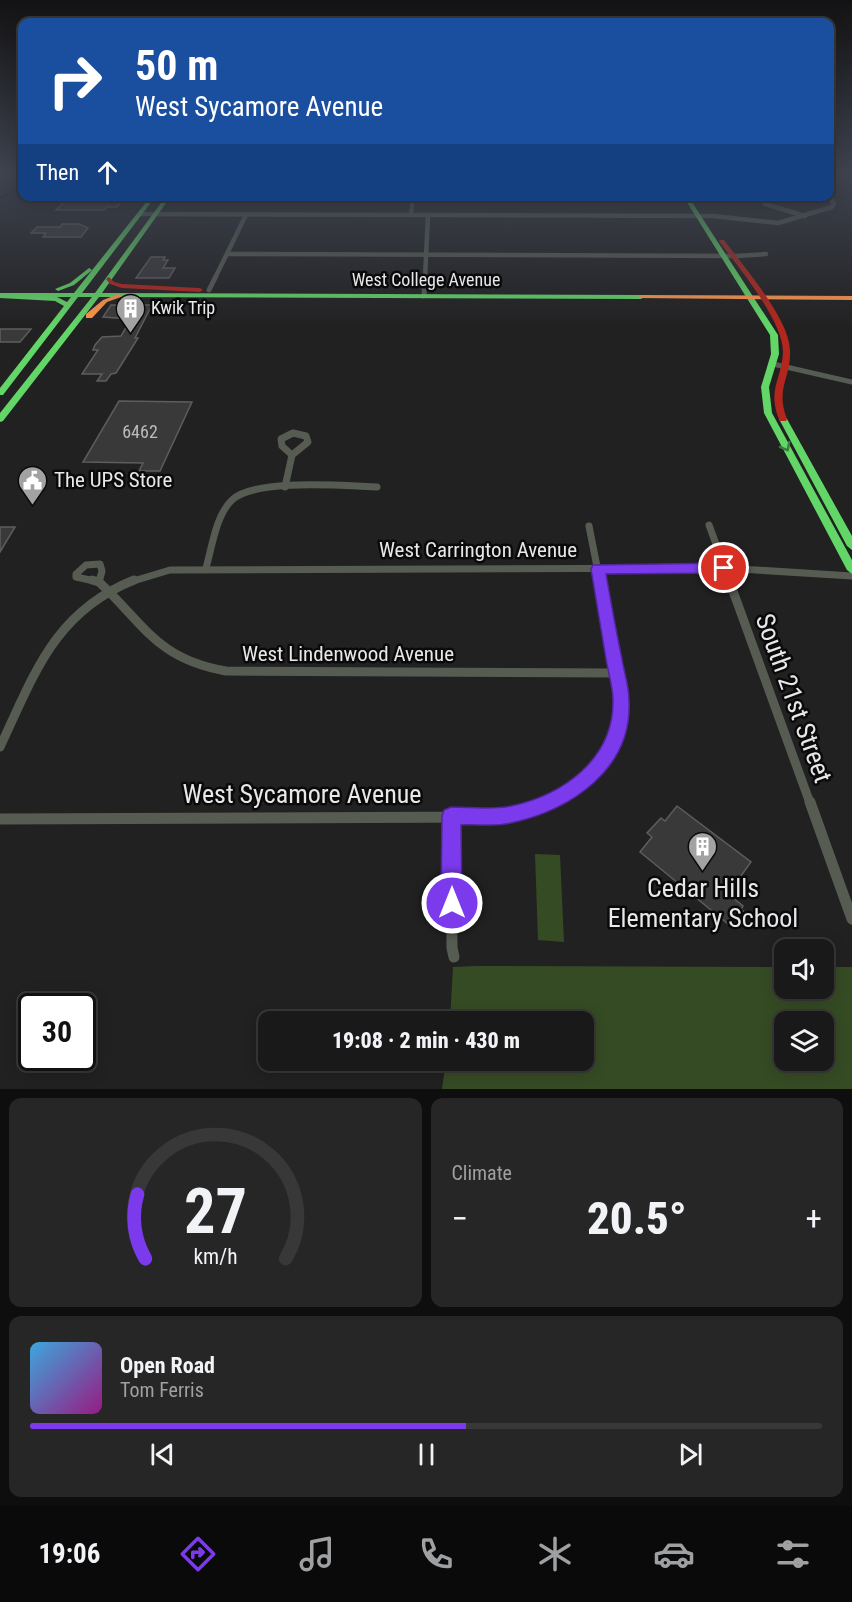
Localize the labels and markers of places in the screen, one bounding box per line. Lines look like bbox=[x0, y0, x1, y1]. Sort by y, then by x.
building icon: Kwik Trip bbox=[114, 292, 146, 334]
place label: Kwik Trip bbox=[151, 297, 215, 318]
public building icon: The UPS Store bbox=[17, 464, 49, 506]
place label: The UPS Store bbox=[54, 468, 173, 492]
pin bbox=[698, 542, 749, 593]
building icon: Cedar Hills Elementary School bbox=[687, 830, 719, 872]
place label: Cedar Hills Elementary School bbox=[608, 873, 798, 933]

